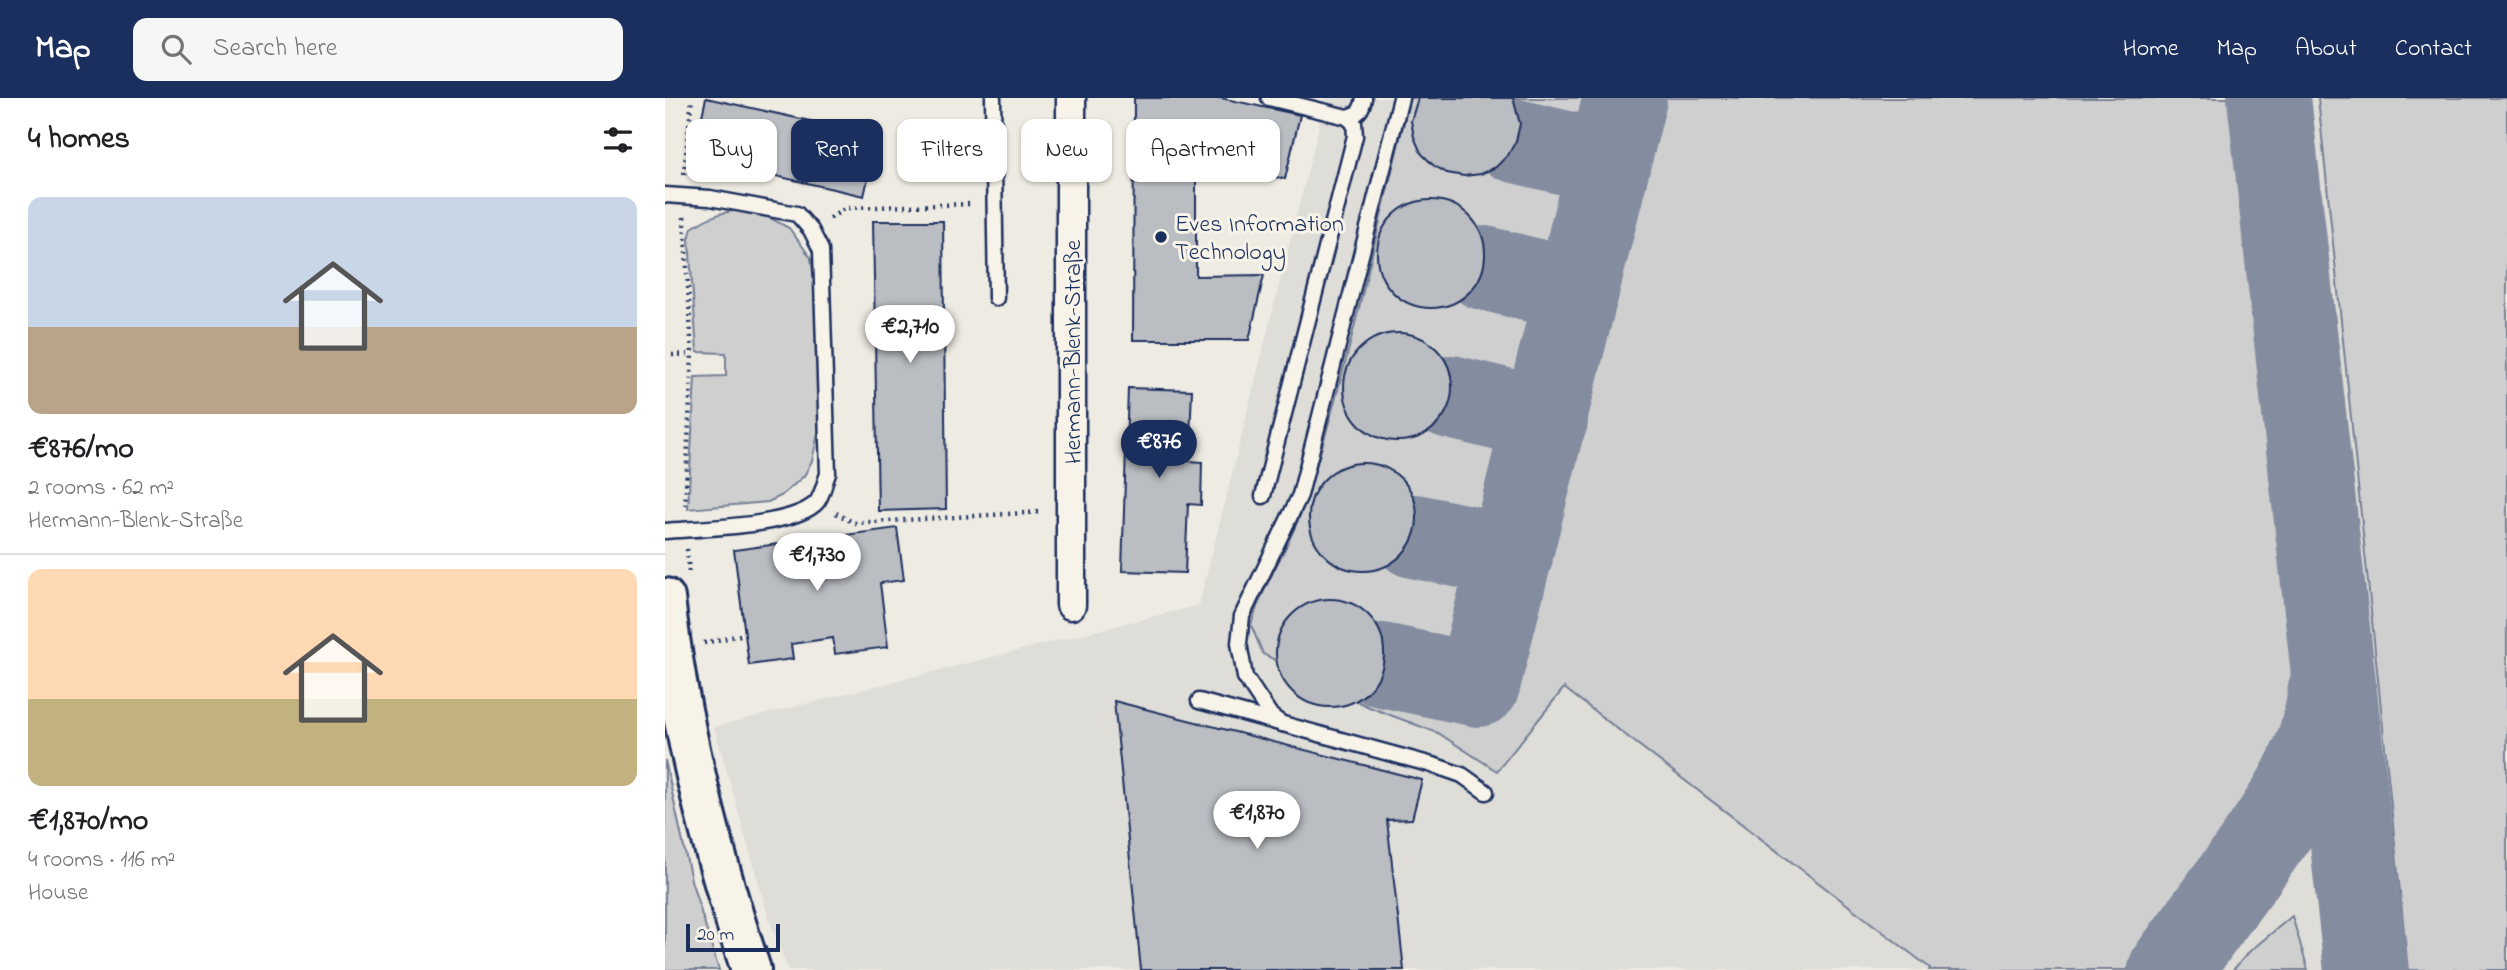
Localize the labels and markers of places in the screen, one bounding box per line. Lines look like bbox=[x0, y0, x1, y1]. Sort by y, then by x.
place label: Eves Information Technology bbox=[1175, 208, 1344, 272]
marker: Eves Information Technology bbox=[1153, 229, 1169, 245]
pin: €2,710 bbox=[853, 306, 967, 365]
pin: €876 bbox=[1118, 420, 1200, 480]
pin: €1,730 bbox=[760, 533, 874, 593]
pin: €1,870 bbox=[1200, 792, 1314, 851]

